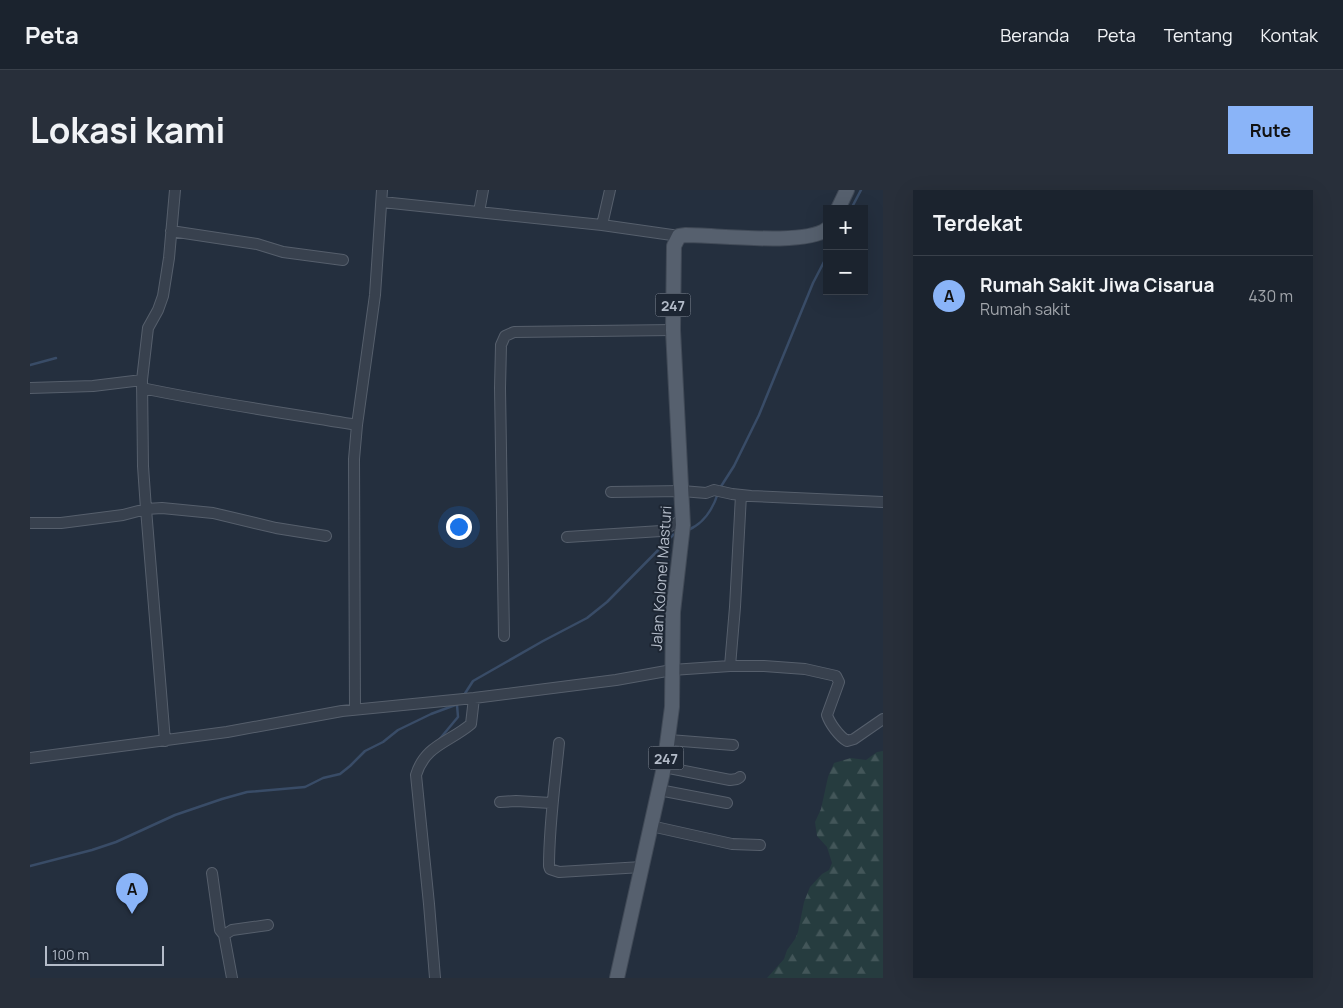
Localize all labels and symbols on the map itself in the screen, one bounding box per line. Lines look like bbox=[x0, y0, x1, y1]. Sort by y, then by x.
road number: 247 bbox=[656, 294, 690, 316]
street label: Jalan Kolonel Masturi bbox=[645, 505, 677, 651]
your location bbox=[446, 514, 472, 540]
road number: 247 bbox=[648, 746, 684, 770]
pin: A bbox=[116, 873, 148, 914]
scale bar bbox=[45, 943, 164, 966]

